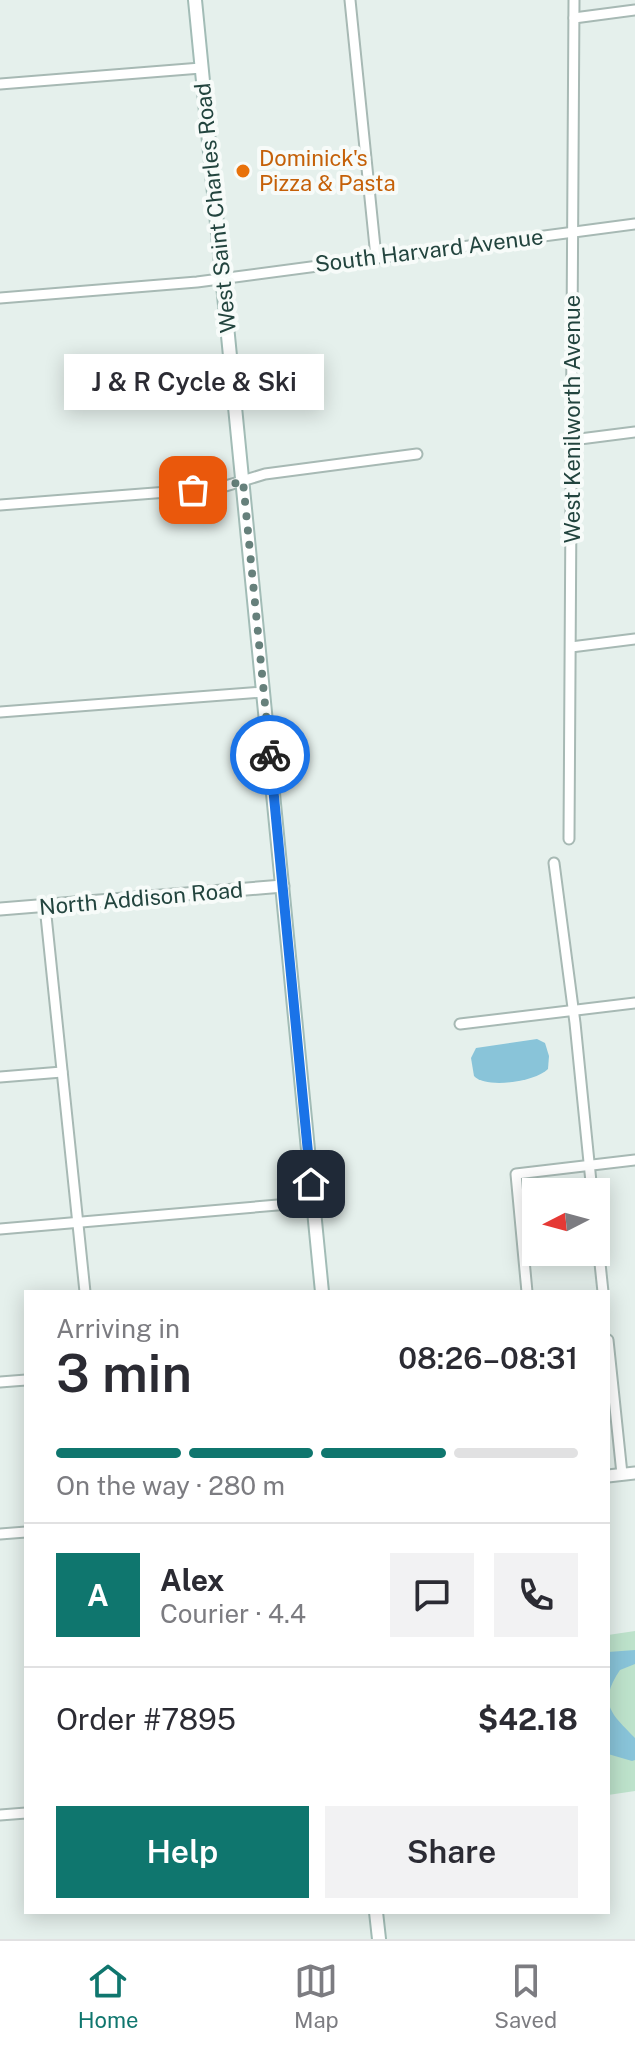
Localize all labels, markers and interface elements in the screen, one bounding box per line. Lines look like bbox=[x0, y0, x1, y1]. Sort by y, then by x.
street label: West Saint Charles Road bbox=[189, 82, 241, 334]
place label: Dominick's Pizza & Pasta bbox=[259, 145, 396, 196]
marker: Dominick's Pizza & Pasta bbox=[234, 162, 252, 180]
street label: South Harvard Avenue bbox=[313, 223, 545, 277]
street label: West Kenilworth Avenue bbox=[559, 295, 585, 543]
callout: J & R Cycle & Ski bbox=[63, 354, 323, 410]
text: J & R Cycle & Ski bbox=[91, 366, 297, 397]
pin bbox=[159, 456, 227, 524]
icon: bag bbox=[171, 468, 215, 512]
courier bbox=[230, 715, 310, 795]
icon: bike bbox=[248, 733, 292, 777]
street label: North Addison Road bbox=[38, 876, 244, 920]
pin bbox=[277, 1150, 345, 1218]
icon: home bbox=[289, 1162, 333, 1206]
north arrow bbox=[522, 1178, 610, 1266]
map controls bbox=[522, 1178, 610, 1266]
text: Arriving in bbox=[56, 1313, 180, 1344]
text: 08:26–08:31 bbox=[398, 1340, 578, 1376]
text: 3 min bbox=[56, 1343, 192, 1404]
text: On the way · 280 m bbox=[56, 1470, 285, 1501]
button: chat bbox=[390, 1553, 474, 1637]
button: phone bbox=[494, 1553, 578, 1637]
text: Alex bbox=[160, 1562, 224, 1598]
text: A bbox=[87, 1577, 109, 1613]
text: Courier · 4.4 bbox=[160, 1598, 306, 1629]
text: Order #7895 bbox=[56, 1701, 236, 1737]
text: $42.18 bbox=[478, 1701, 578, 1737]
button: Help bbox=[56, 1806, 309, 1898]
button: Share bbox=[325, 1806, 578, 1898]
tab: Home bbox=[78, 1959, 138, 2033]
tab: Map bbox=[294, 1959, 339, 2033]
tab: Saved bbox=[494, 1959, 557, 2033]

